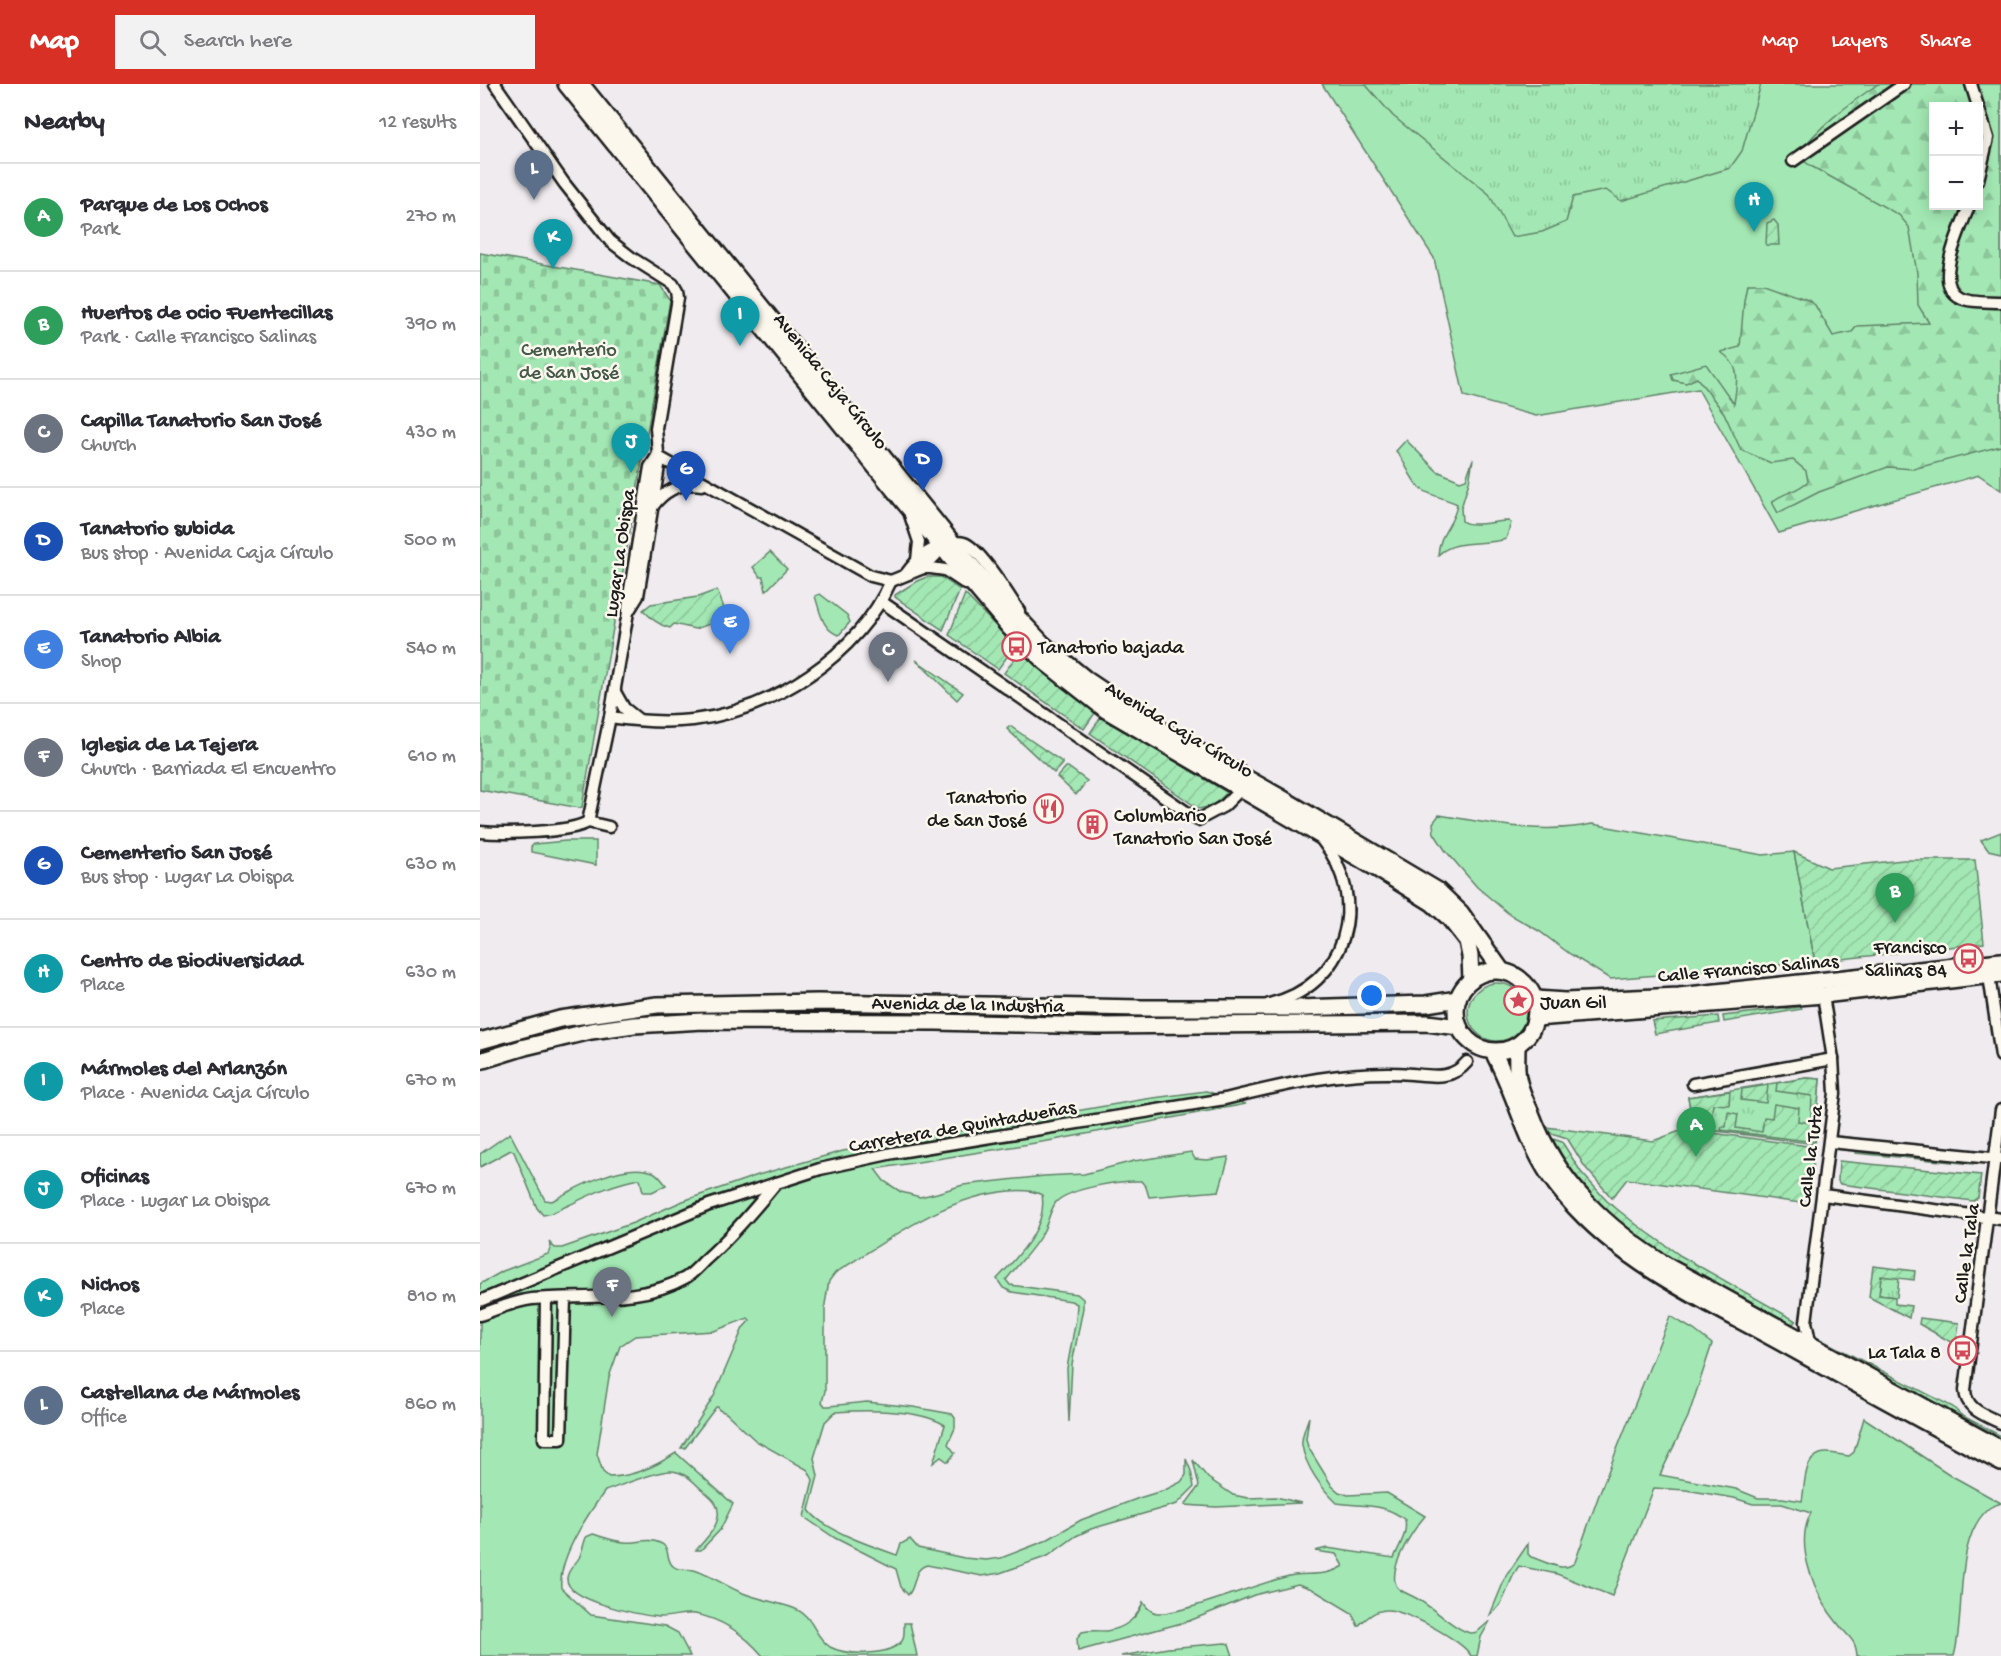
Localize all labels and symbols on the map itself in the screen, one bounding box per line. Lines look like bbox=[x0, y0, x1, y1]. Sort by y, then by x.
pin: L bbox=[514, 150, 554, 200]
pin: H bbox=[1734, 182, 1774, 232]
pin: K bbox=[534, 220, 572, 269]
pin: I bbox=[720, 296, 760, 346]
street label: Avenida Caja Círculo bbox=[767, 309, 891, 455]
park label: Cementerio de San José bbox=[519, 340, 620, 386]
pin: J bbox=[612, 424, 650, 473]
pin: D bbox=[904, 442, 942, 491]
pin: G bbox=[666, 452, 706, 501]
street label: Lugar La Obispa bbox=[601, 487, 642, 619]
pin: E bbox=[710, 604, 750, 654]
bus stop icon: Tanatorio bajada bbox=[1001, 630, 1033, 662]
pin: C bbox=[868, 632, 908, 682]
place label: Tanatorio bajada bbox=[1037, 638, 1185, 661]
street label: Avenida Caja Círculo bbox=[1100, 678, 1257, 784]
place label: Tanatorio de San José bbox=[927, 788, 1028, 834]
restaurant icon: Tanatorio de San José bbox=[1032, 792, 1064, 824]
place label: Columbario Tanatorio San José bbox=[1113, 806, 1272, 852]
building icon: Columbario Tanatorio San José bbox=[1077, 809, 1109, 841]
pin: B bbox=[1876, 874, 1914, 923]
place label: Francisco Salinas 84 bbox=[1865, 938, 1948, 984]
bus stop icon: Francisco Salinas 84 bbox=[1952, 942, 1984, 974]
street label: Calle Francisco Salinas bbox=[1657, 951, 1840, 990]
your location bbox=[1357, 981, 1386, 1010]
place icon: Juan Gil bbox=[1503, 985, 1535, 1017]
street label: Avenida de la Industria bbox=[871, 993, 1065, 1020]
place label: Juan Gil bbox=[1540, 993, 1607, 1016]
street label: Carretera de Quintadueñas bbox=[847, 1097, 1078, 1160]
street label: Calle la Tuta bbox=[1795, 1103, 1830, 1209]
pin: A bbox=[1676, 1108, 1716, 1157]
street label: Calle la Tala bbox=[1950, 1201, 1987, 1305]
pin: F bbox=[592, 1268, 632, 1317]
bus stop icon: La Tala 8 bbox=[1946, 1335, 1978, 1367]
place label: La Tala 8 bbox=[1868, 1343, 1941, 1366]

